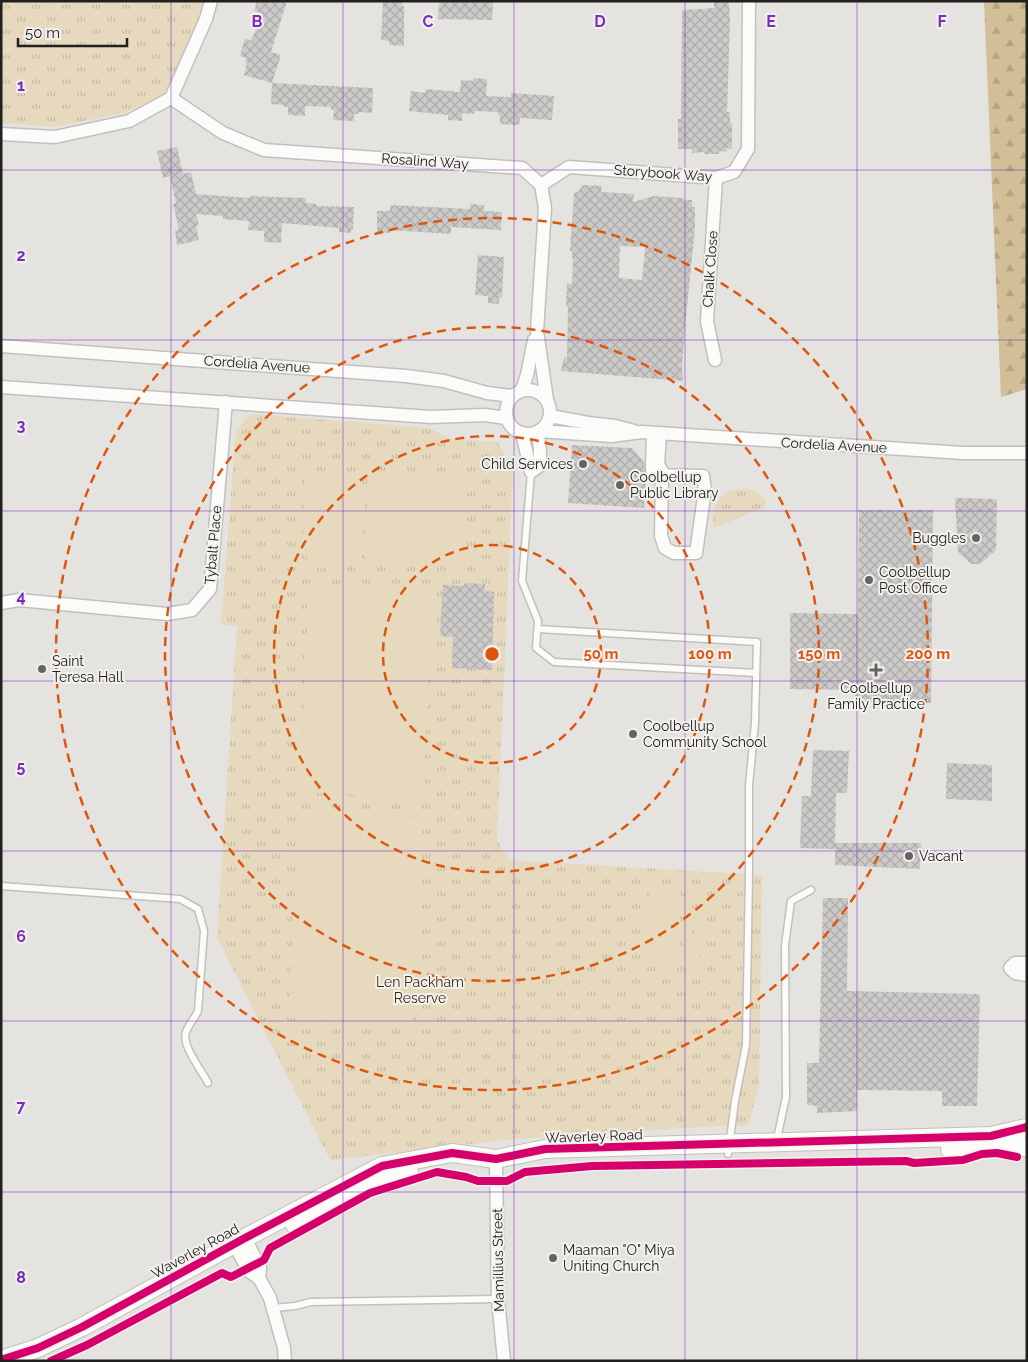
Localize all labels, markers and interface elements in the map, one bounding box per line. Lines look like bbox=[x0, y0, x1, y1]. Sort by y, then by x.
text: B bbox=[252, 12, 263, 31]
text: C bbox=[423, 12, 434, 31]
text: D bbox=[594, 12, 606, 31]
text: E bbox=[766, 12, 776, 31]
text: F bbox=[937, 12, 947, 31]
scale bar bbox=[18, 15, 126, 47]
text: 50 m bbox=[25, 24, 60, 42]
text: 1 bbox=[17, 76, 25, 95]
street label: Rosalind Way bbox=[381, 150, 470, 172]
street label: Storybook Way bbox=[613, 162, 713, 184]
street label: Chalk Close bbox=[699, 230, 721, 308]
text: 2 bbox=[16, 246, 26, 265]
street label: Cordelia Avenue bbox=[203, 352, 311, 376]
text: 3 bbox=[17, 416, 26, 435]
street label: Cordelia Avenue bbox=[780, 434, 888, 456]
place label: Child Services bbox=[481, 456, 573, 472]
marker: Child Services bbox=[577, 458, 589, 470]
place label: Coolbellup Public Library bbox=[630, 469, 719, 501]
marker: Coolbellup Public Library bbox=[614, 479, 626, 491]
street label: Tybalt Place bbox=[202, 505, 224, 585]
place label: Buggles bbox=[912, 530, 966, 546]
marker: Buggles bbox=[970, 532, 982, 544]
place label: Coolbellup Post Office bbox=[879, 564, 951, 596]
marker: Coolbellup Post Office bbox=[863, 574, 875, 586]
text: 4 bbox=[16, 587, 26, 606]
centre of rings bbox=[483, 645, 501, 663]
text: 50 m bbox=[583, 645, 619, 663]
text: 100 m bbox=[688, 645, 732, 663]
text: 150 m bbox=[798, 645, 840, 663]
text: 200 m bbox=[906, 645, 950, 663]
place label: Saint Teresa Hall bbox=[52, 653, 124, 685]
marker: Saint Teresa Hall bbox=[36, 663, 48, 675]
marker: Coolbellup Family Practice bbox=[869, 663, 883, 677]
place label: Coolbellup Family Practice bbox=[827, 680, 925, 712]
place label: Coolbellup Community School bbox=[643, 718, 767, 750]
marker: Coolbellup Community School bbox=[627, 728, 639, 740]
text: 5 bbox=[17, 757, 26, 776]
place label: Vacant bbox=[919, 848, 964, 864]
marker: Vacant bbox=[903, 850, 915, 862]
text: 6 bbox=[16, 927, 26, 946]
park label: Len Packham Reserve bbox=[376, 974, 464, 1006]
text: 7 bbox=[17, 1097, 26, 1116]
street label: Waverley Road bbox=[545, 1126, 643, 1146]
street label: Mamillius Street bbox=[489, 1208, 507, 1312]
street label: Waverley Road bbox=[148, 1220, 242, 1282]
place label: Maaman "O" Miya Uniting Church bbox=[563, 1242, 675, 1274]
marker: Maaman "O" Miya Uniting Church bbox=[547, 1252, 559, 1264]
text: 8 bbox=[16, 1268, 26, 1287]

